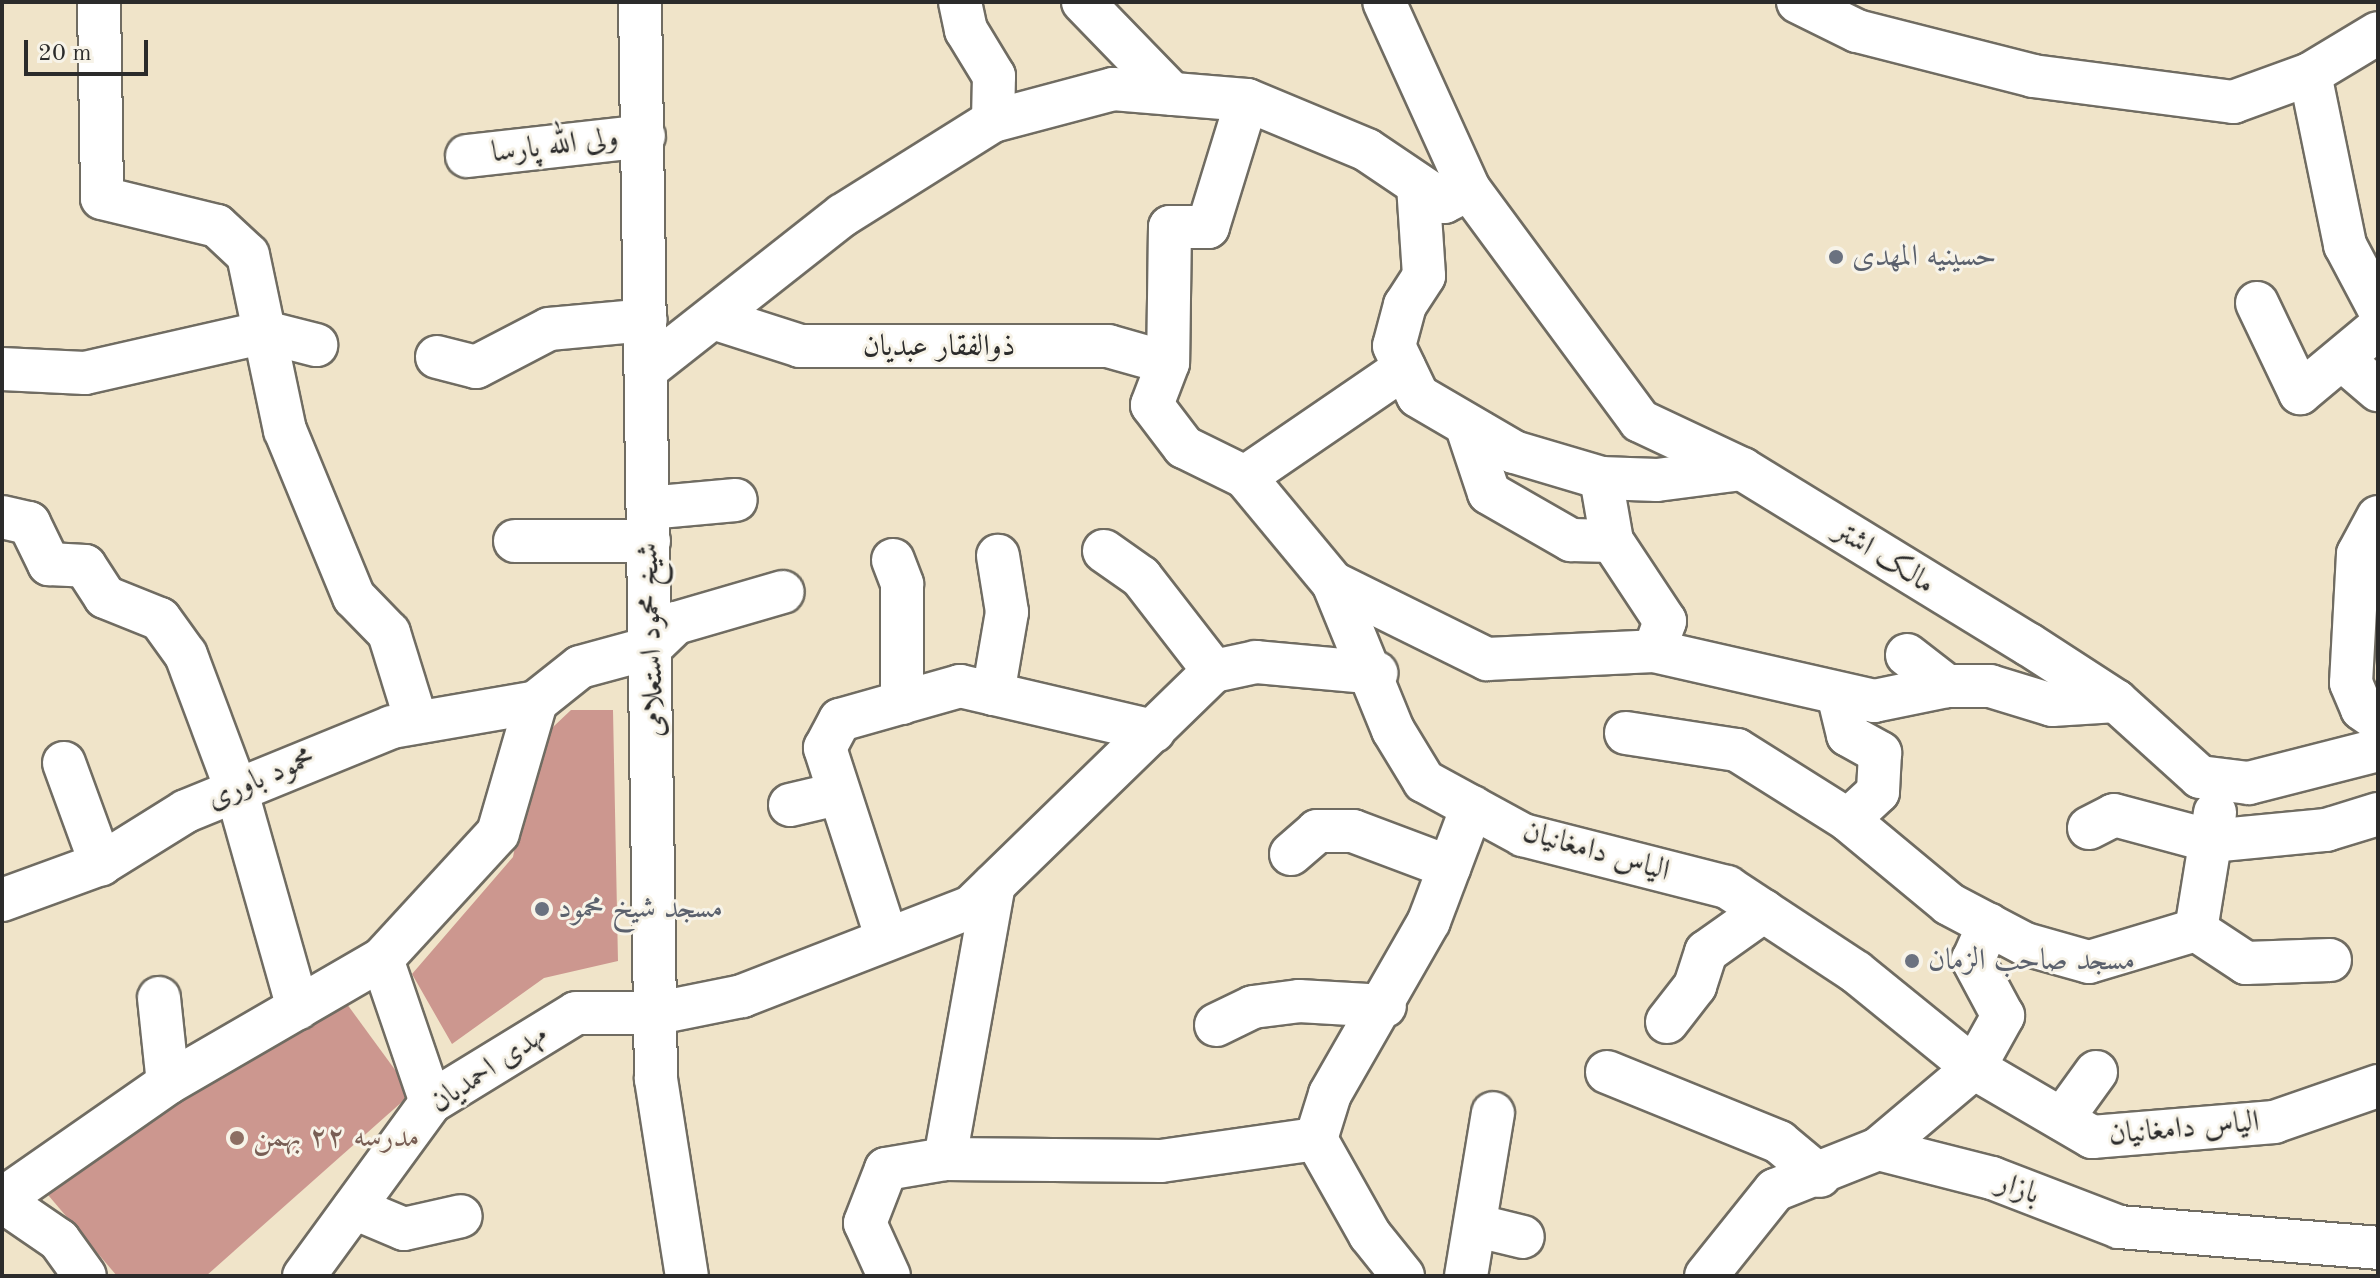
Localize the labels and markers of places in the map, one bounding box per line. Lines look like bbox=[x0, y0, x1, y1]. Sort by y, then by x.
place label: حسینیه المهدی bbox=[1852, 239, 1996, 275]
marker: حسینیه المهدی bbox=[1827, 248, 1845, 266]
place label: مسجد شیخ محمود bbox=[558, 891, 723, 927]
marker: مسجد شیخ محمود bbox=[533, 900, 551, 918]
place label: مسجد صاحب الزمان bbox=[1928, 943, 2135, 979]
marker: مسجد صاحب الزمان bbox=[1903, 952, 1921, 970]
place label: مدرسه ۲۲ بهمن bbox=[253, 1120, 419, 1156]
marker: مدرسه ۲۲ بهمن bbox=[228, 1129, 246, 1147]

